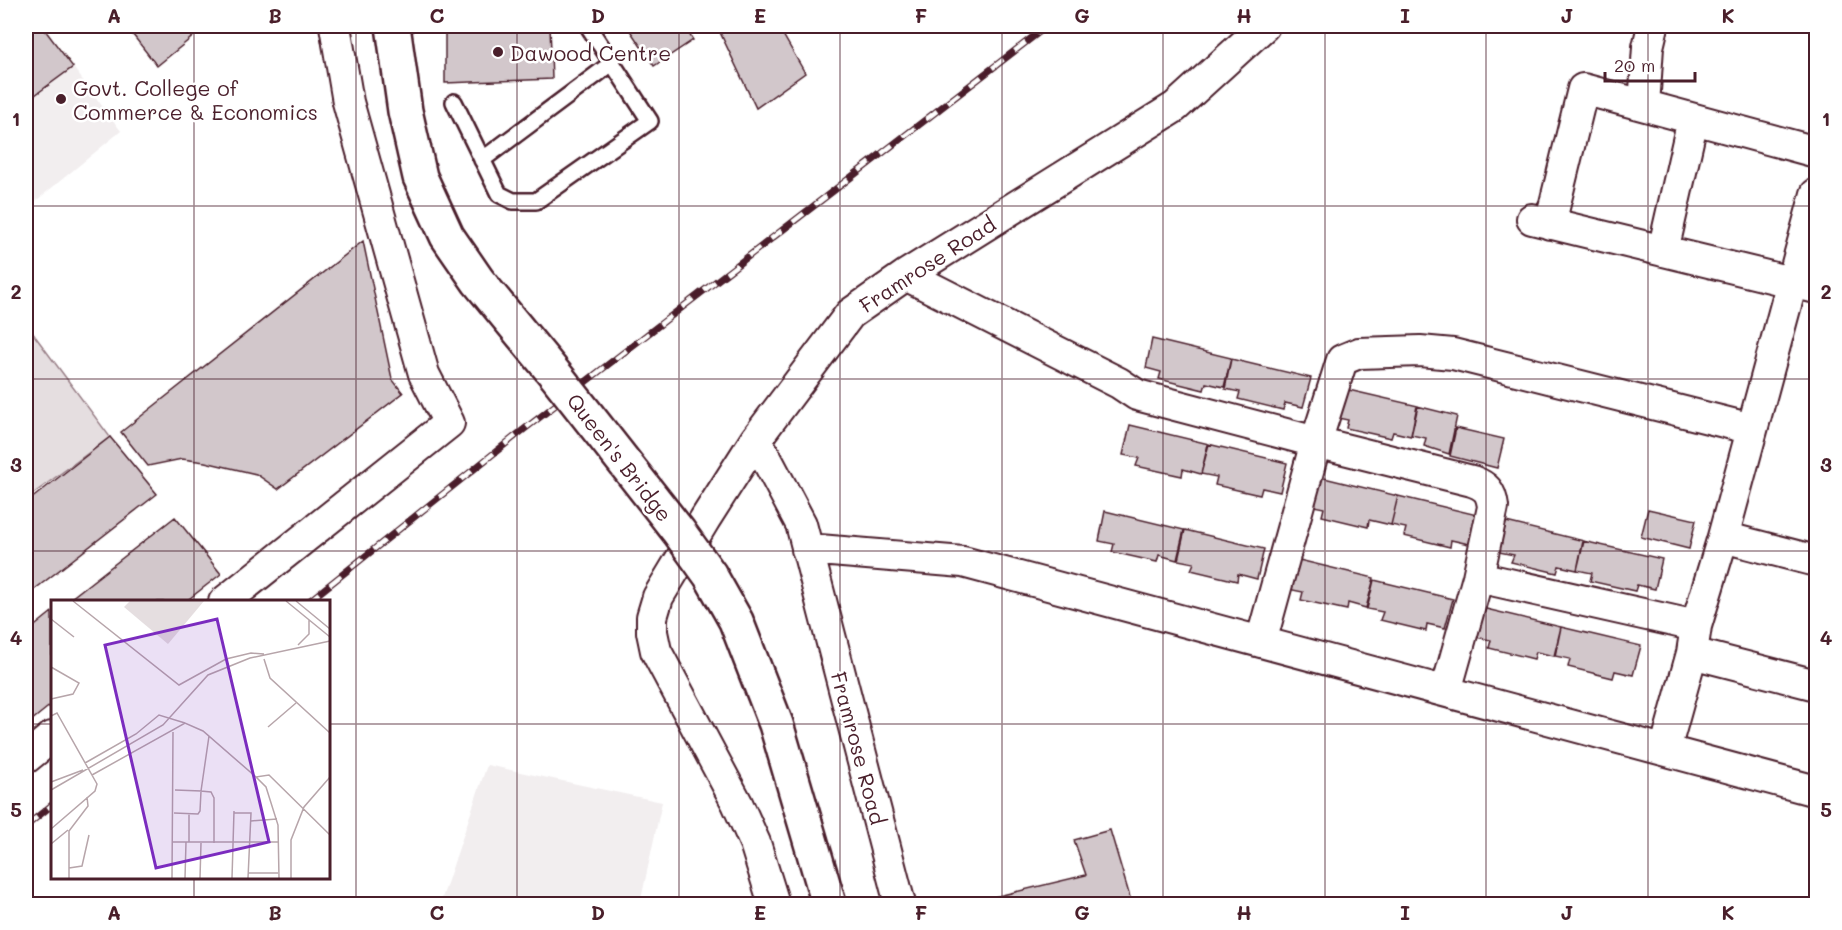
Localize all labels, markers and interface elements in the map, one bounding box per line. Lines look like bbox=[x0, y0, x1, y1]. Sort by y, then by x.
text: A bbox=[107, 2, 121, 28]
text: B bbox=[268, 2, 282, 28]
text: C bbox=[430, 2, 445, 28]
text: D bbox=[591, 2, 605, 28]
text: E bbox=[754, 2, 766, 28]
text: F bbox=[915, 2, 928, 28]
text: G bbox=[1074, 2, 1090, 28]
text: H bbox=[1236, 2, 1252, 28]
text: I bbox=[1400, 2, 1410, 28]
text: J bbox=[1560, 2, 1574, 28]
text: K bbox=[1721, 2, 1735, 28]
place label: Dawood Centre bbox=[510, 39, 671, 66]
marker: Dawood Centre bbox=[491, 45, 505, 59]
scale bar bbox=[1605, 45, 1695, 83]
text: 20 m bbox=[1614, 53, 1655, 77]
place label: Govt. College of Commerce & Economics bbox=[73, 74, 318, 125]
marker: Govt. College of Commerce & Economics bbox=[54, 92, 68, 106]
text: 1 bbox=[12, 105, 20, 131]
text: 1 bbox=[1822, 105, 1830, 131]
street label: Framrose Road bbox=[854, 210, 1000, 318]
text: 2 bbox=[10, 278, 22, 304]
text: 2 bbox=[1820, 278, 1832, 304]
street label: Queen's Bridge bbox=[561, 387, 679, 527]
text: 3 bbox=[10, 451, 22, 477]
text: 3 bbox=[1820, 451, 1832, 477]
inset map bbox=[51, 600, 330, 879]
text: 4 bbox=[10, 624, 23, 650]
text: 4 bbox=[1820, 624, 1833, 650]
street label: Framrose Road bbox=[826, 669, 892, 827]
text: 5 bbox=[10, 796, 22, 822]
text: 5 bbox=[1820, 796, 1832, 822]
text: A bbox=[107, 899, 121, 925]
text: B bbox=[268, 899, 282, 925]
text: C bbox=[430, 899, 445, 925]
text: D bbox=[591, 899, 605, 925]
text: E bbox=[754, 899, 766, 925]
text: F bbox=[915, 899, 928, 925]
text: G bbox=[1074, 899, 1090, 925]
text: H bbox=[1236, 899, 1252, 925]
text: I bbox=[1400, 899, 1410, 925]
text: J bbox=[1560, 899, 1574, 925]
text: K bbox=[1721, 899, 1735, 925]

